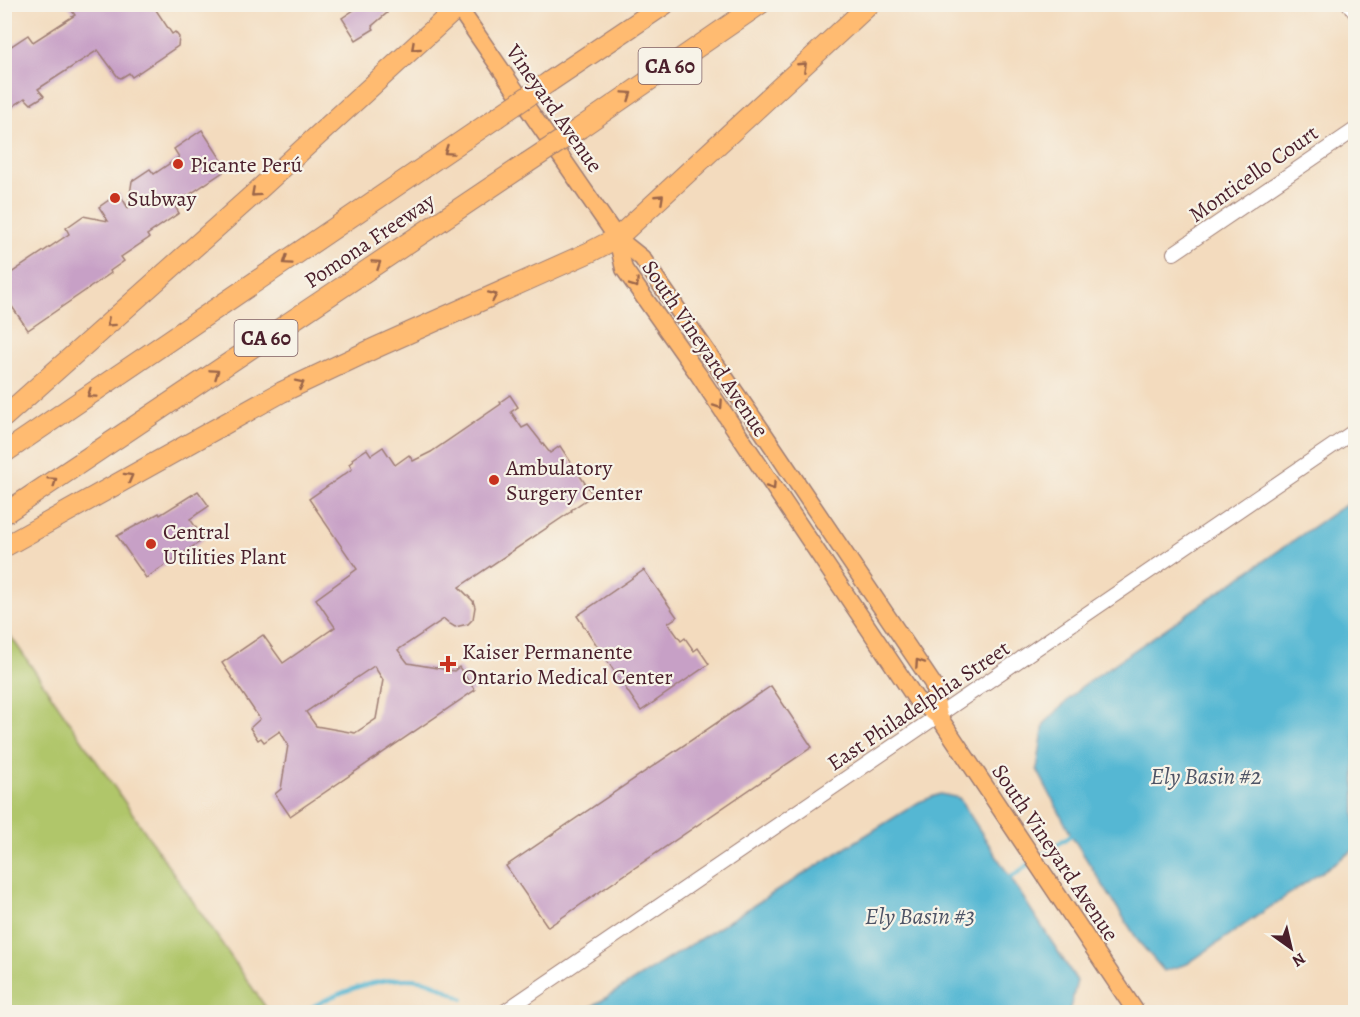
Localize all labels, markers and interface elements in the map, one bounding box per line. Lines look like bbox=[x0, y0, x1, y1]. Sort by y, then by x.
street label: Vineyard Avenue bbox=[498, 38, 610, 179]
one-way arrow bbox=[411, 40, 421, 51]
road number: CA 60 bbox=[638, 48, 702, 84]
one-way arrow bbox=[797, 62, 807, 73]
one-way arrow bbox=[621, 91, 632, 102]
street label: Monticello Court bbox=[1183, 118, 1324, 230]
one-way arrow bbox=[444, 144, 455, 155]
place label: Picante Perú bbox=[190, 150, 302, 180]
marker: Picante Perú bbox=[171, 157, 185, 171]
place label: Subway bbox=[127, 184, 196, 214]
one-way arrow bbox=[251, 186, 262, 197]
street label: Pomona Freeway bbox=[298, 186, 441, 296]
marker: Subway bbox=[108, 191, 122, 205]
one-way arrow bbox=[653, 195, 664, 206]
one-way arrow bbox=[283, 254, 294, 265]
street label: South Vineyard Avenue bbox=[635, 254, 776, 443]
one-way arrow bbox=[370, 260, 381, 271]
one-way arrow bbox=[628, 278, 639, 289]
one-way arrow bbox=[486, 291, 497, 303]
one-way arrow bbox=[106, 316, 117, 327]
road number: CA 60 bbox=[234, 320, 298, 356]
one-way arrow bbox=[208, 369, 219, 380]
one-way arrow bbox=[293, 379, 304, 391]
one-way arrow bbox=[87, 387, 98, 398]
one-way arrow bbox=[711, 399, 722, 410]
place label: Ambulatory Surgery Center bbox=[505, 453, 643, 508]
one-way arrow bbox=[122, 473, 133, 484]
marker: Ambulatory Surgery Center bbox=[487, 473, 501, 487]
one-way arrow bbox=[47, 477, 57, 489]
one-way arrow bbox=[765, 479, 776, 490]
place label: Central Utilities Plant bbox=[163, 517, 287, 572]
marker: Central Utilities Plant bbox=[144, 537, 158, 551]
street label: East Philadelphia Street bbox=[821, 633, 1016, 778]
place label: Kaiser Permanente Ontario Medical Center bbox=[462, 637, 673, 692]
marker: Kaiser Permanente Ontario Medical Center bbox=[439, 655, 457, 673]
one-way arrow bbox=[915, 659, 926, 670]
street label: South Vineyard Avenue bbox=[985, 758, 1126, 947]
water label: Ely Basin #2 bbox=[1150, 760, 1262, 792]
water label: Ely Basin #3 bbox=[865, 900, 975, 932]
north arrow bbox=[1261, 918, 1321, 978]
text: N bbox=[1288, 947, 1310, 972]

